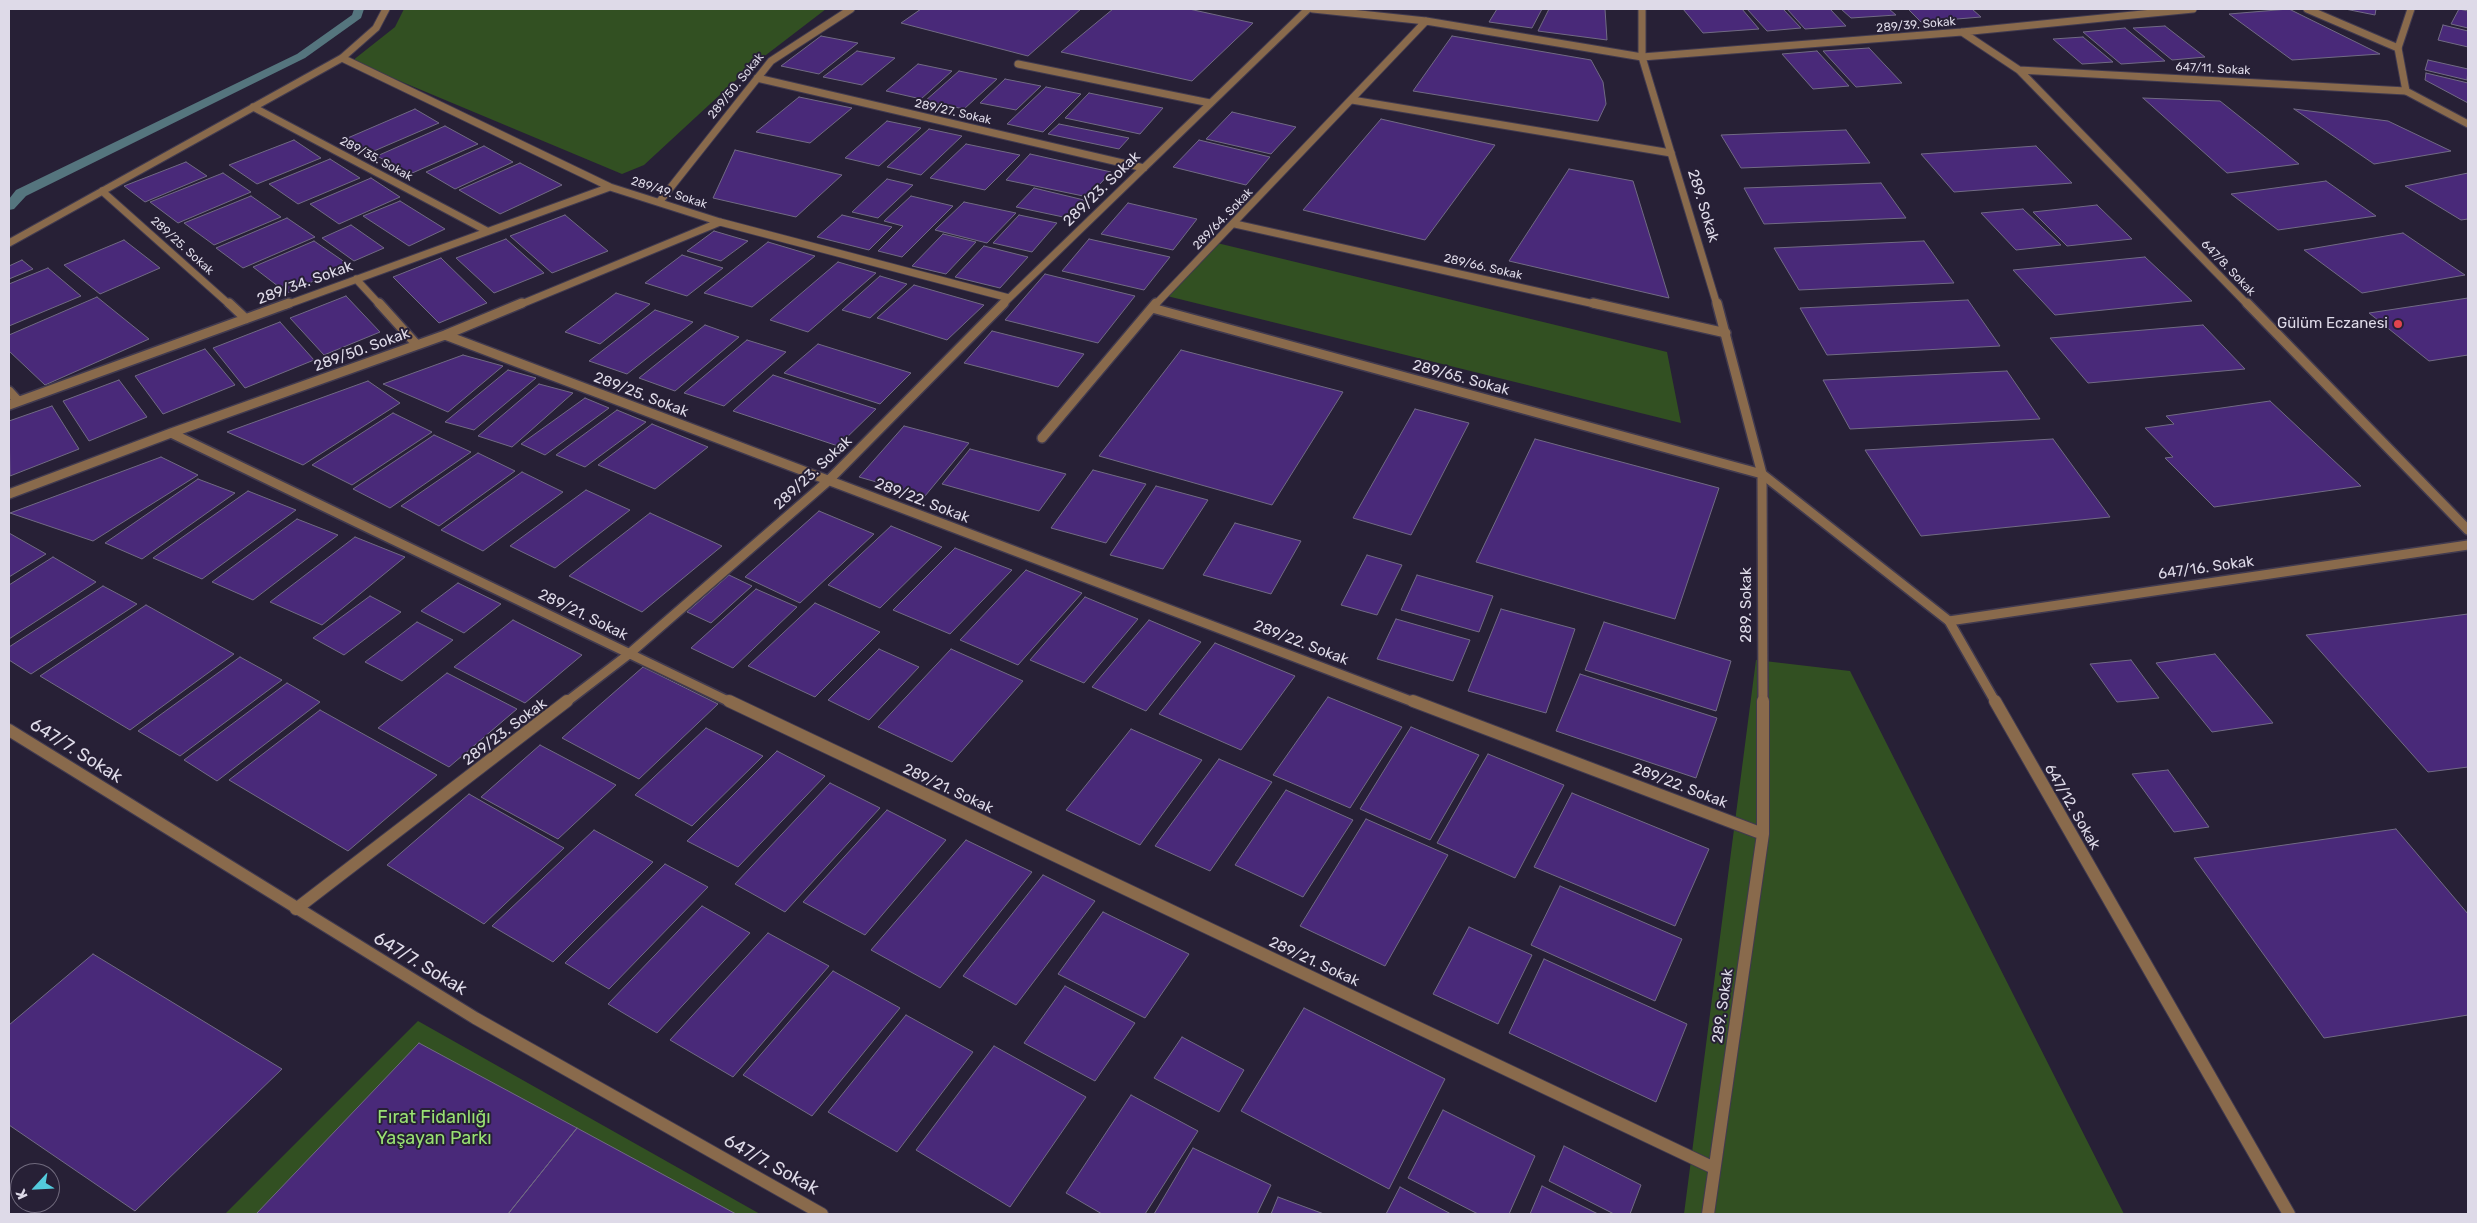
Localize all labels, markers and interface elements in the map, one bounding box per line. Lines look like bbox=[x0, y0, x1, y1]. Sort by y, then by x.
street label: 289/39. Sokak bbox=[1876, 14, 1956, 36]
street label: 289/50. Sokak bbox=[705, 50, 767, 122]
street label: 647/11. Sokak bbox=[2175, 60, 2251, 78]
street label: 289/27. Sokak bbox=[913, 96, 993, 128]
street label: 289/35. Sokak bbox=[337, 134, 415, 184]
street label: 289/23. Sokak bbox=[1060, 148, 1144, 230]
street label: 289. Sokak bbox=[1683, 167, 1723, 245]
street label: 289/49. Sokak bbox=[629, 174, 709, 212]
street label: 289/64. Sokak bbox=[1190, 185, 1256, 253]
street label: 289/25. Sokak bbox=[147, 214, 217, 278]
street label: 647/8. Sokak bbox=[2198, 237, 2258, 299]
street label: 289/66. Sokak bbox=[1442, 251, 1524, 283]
street label: 289/34. Sokak bbox=[255, 257, 355, 309]
place label: Gülüm Eczanesi bbox=[2277, 315, 2388, 333]
marker: Gülüm Eczanesi bbox=[2392, 318, 2404, 330]
street label: 289/50. Sokak bbox=[312, 324, 412, 376]
street label: 289/65. Sokak bbox=[1411, 356, 1511, 400]
street label: 289/25. Sokak bbox=[591, 369, 691, 421]
street label: 289/23. Sokak bbox=[770, 432, 856, 514]
street label: 289/22. Sokak bbox=[872, 475, 972, 527]
street label: 647/16. Sokak bbox=[2157, 552, 2255, 584]
street label: 289. Sokak bbox=[1738, 567, 1756, 643]
street label: 289/21. Sokak bbox=[535, 585, 631, 645]
street label: 289/22. Sokak bbox=[1251, 617, 1351, 669]
street label: 289/23. Sokak bbox=[460, 695, 550, 769]
street label: 647/7. Sokak bbox=[26, 714, 126, 788]
street label: 289/21. Sokak bbox=[900, 760, 996, 818]
street label: 289/22. Sokak bbox=[1630, 760, 1730, 812]
street label: 647/12. Sokak bbox=[2040, 761, 2104, 853]
street label: 647/7. Sokak bbox=[369, 928, 471, 1000]
street label: 289/21. Sokak bbox=[1266, 933, 1362, 991]
street label: 289. Sokak bbox=[1709, 967, 1737, 1045]
park label: Fırat Fidanlığı Yaşayan Parkı bbox=[376, 1107, 492, 1150]
street label: 647/7. Sokak bbox=[720, 1130, 822, 1200]
north arrow bbox=[10, 1163, 60, 1213]
text: K bbox=[12, 1186, 32, 1202]

